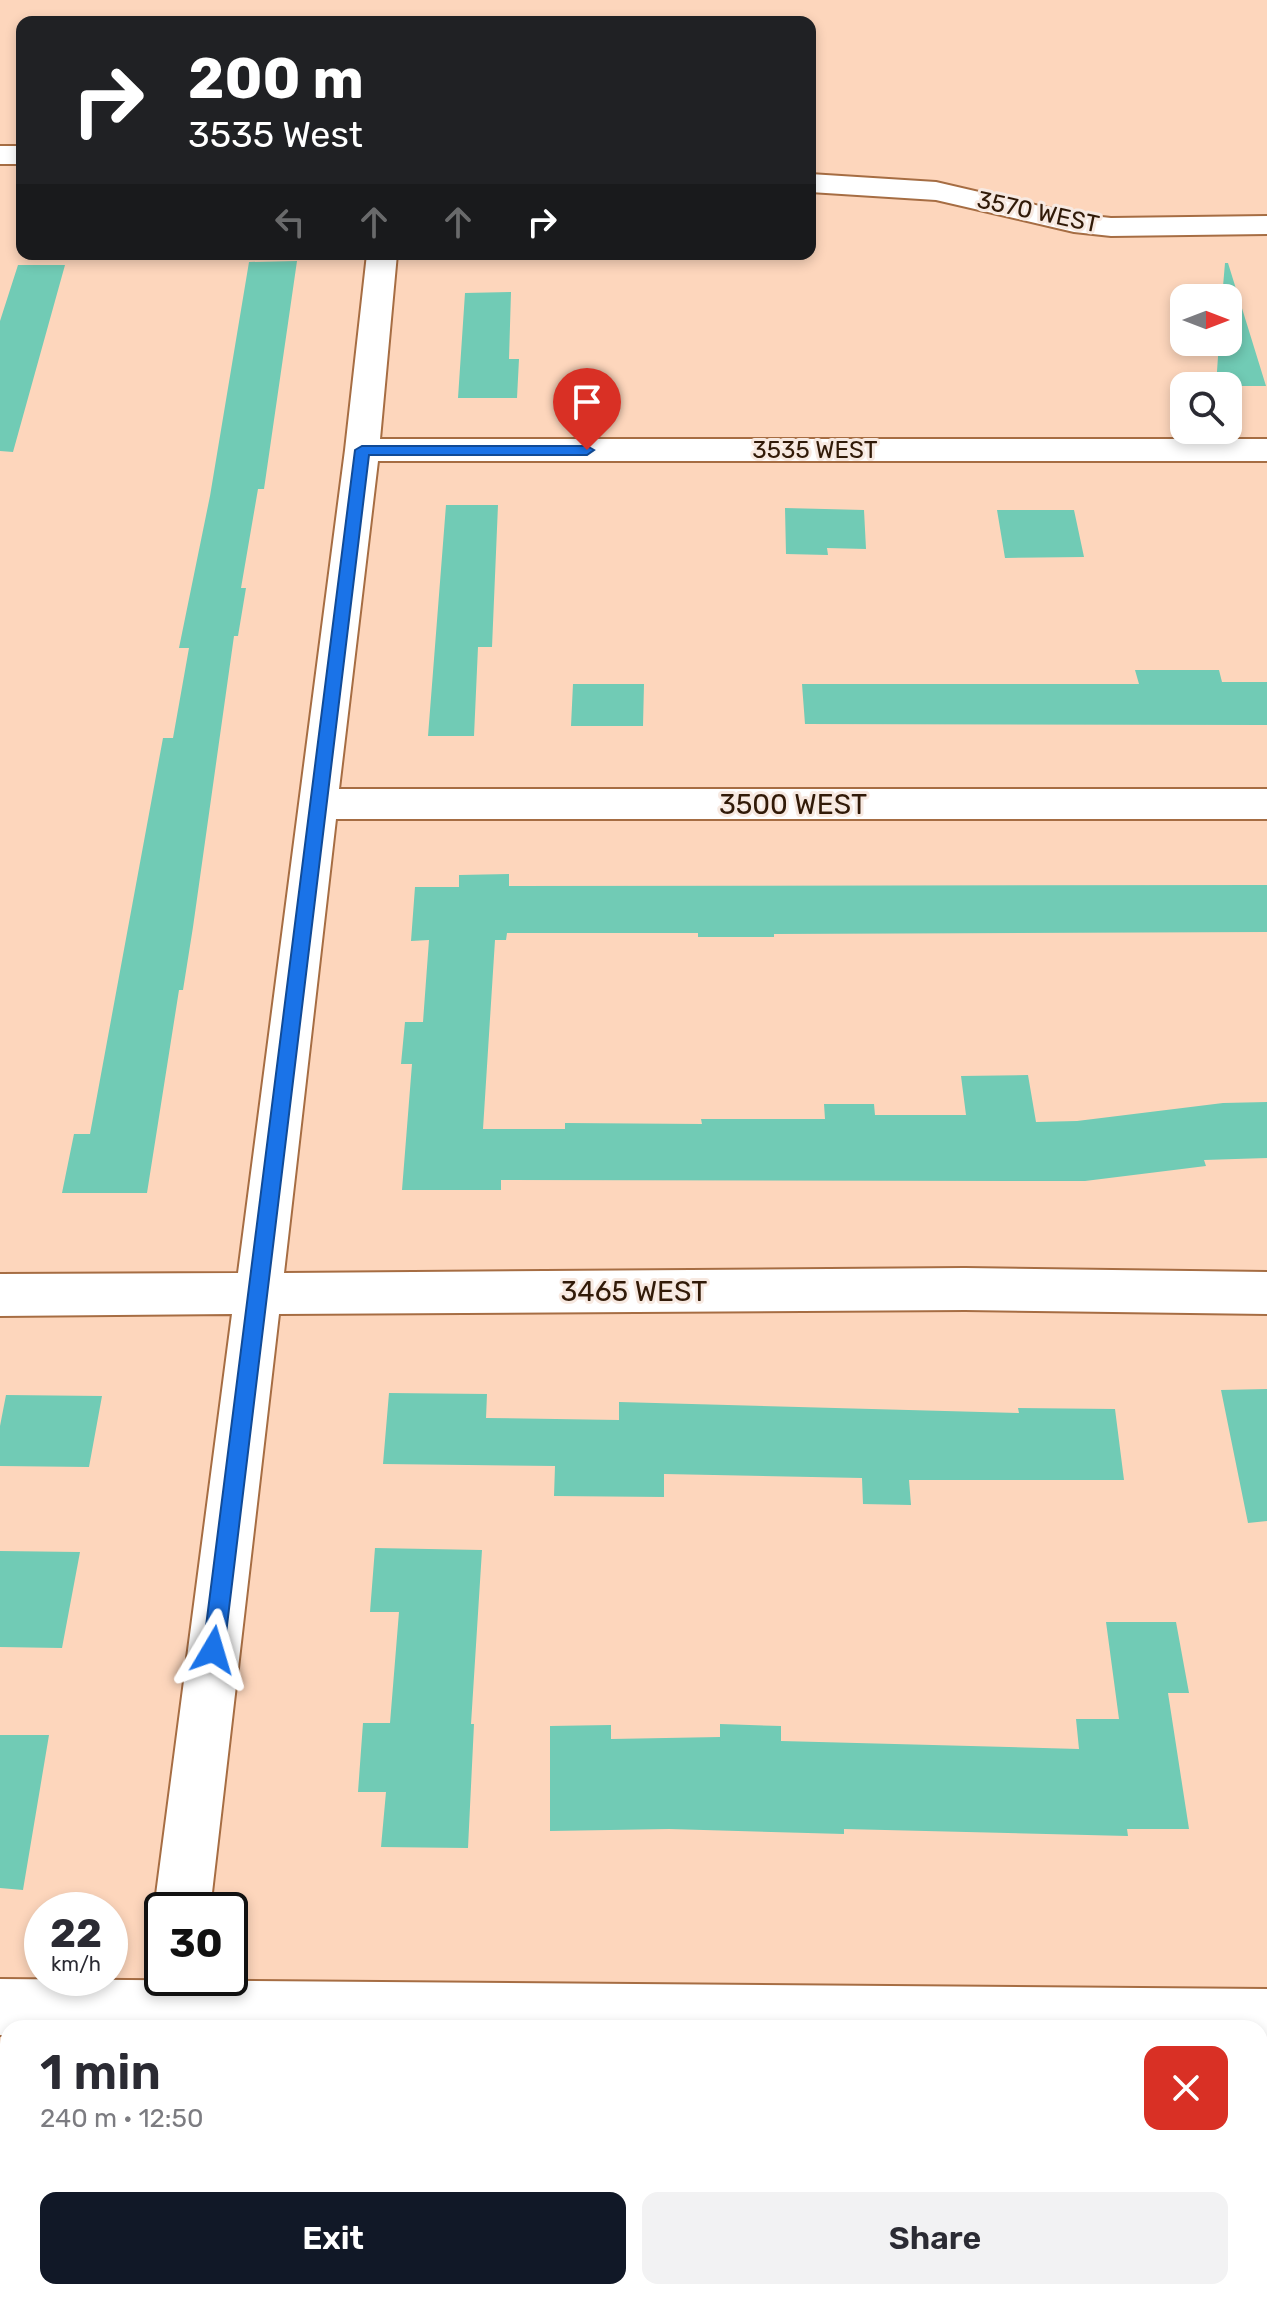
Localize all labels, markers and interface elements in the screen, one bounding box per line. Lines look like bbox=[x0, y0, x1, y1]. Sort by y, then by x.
text: 200 m bbox=[188, 46, 364, 112]
icon: right bbox=[56, 48, 160, 152]
text: 3535 West bbox=[188, 113, 363, 156]
street label: 3570 WEST bbox=[974, 185, 1102, 239]
icon: left bbox=[268, 200, 312, 244]
icon: ahead bbox=[352, 200, 396, 244]
icon: ahead bbox=[436, 200, 480, 244]
icon: right bbox=[520, 200, 564, 244]
north arrow bbox=[1170, 284, 1242, 356]
map controls bbox=[1170, 284, 1242, 444]
pin bbox=[553, 368, 621, 450]
button: search bbox=[1170, 372, 1242, 444]
icon: arrive bbox=[565, 380, 609, 424]
street label: 3535 WEST bbox=[752, 436, 878, 464]
street label: 3500 WEST bbox=[719, 788, 867, 821]
street label: 3465 WEST bbox=[561, 1275, 707, 1308]
position arrow bbox=[171, 1608, 255, 1692]
speed limit sign: 30 bbox=[144, 1892, 248, 1996]
text: 22 bbox=[50, 1910, 102, 1957]
text: km/h bbox=[51, 1952, 101, 1976]
text: 1 min bbox=[40, 2044, 161, 2101]
button: close bbox=[1144, 2046, 1228, 2130]
text: 240 m · 12:50 bbox=[40, 2103, 203, 2134]
button: Exit bbox=[40, 2192, 626, 2284]
button: Share bbox=[642, 2192, 1228, 2284]

